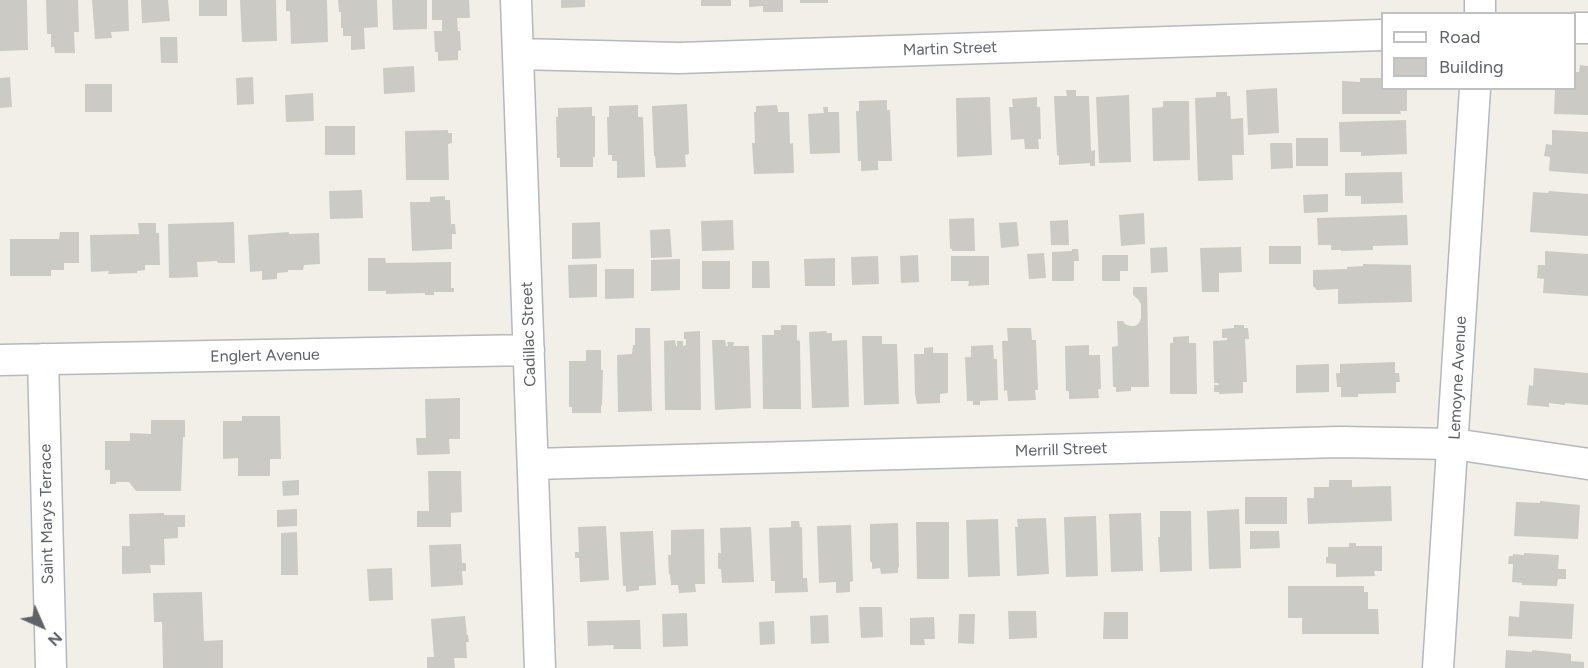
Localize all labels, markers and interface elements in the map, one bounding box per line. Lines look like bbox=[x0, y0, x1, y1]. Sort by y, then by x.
legend bbox=[1381, 12, 1576, 90]
text: Road bbox=[1439, 26, 1480, 48]
street label: Martin Street bbox=[902, 38, 998, 60]
text: Building bbox=[1439, 56, 1504, 78]
street label: Cadillac Street bbox=[518, 281, 540, 387]
street label: Lemoyne Avenue bbox=[1445, 316, 1471, 440]
street label: Englert Avenue bbox=[210, 345, 320, 367]
street label: Merrill Street bbox=[1014, 439, 1108, 461]
street label: Saint Marys Terrace bbox=[36, 444, 58, 584]
north arrow bbox=[12, 596, 72, 656]
text: N bbox=[44, 628, 66, 650]

